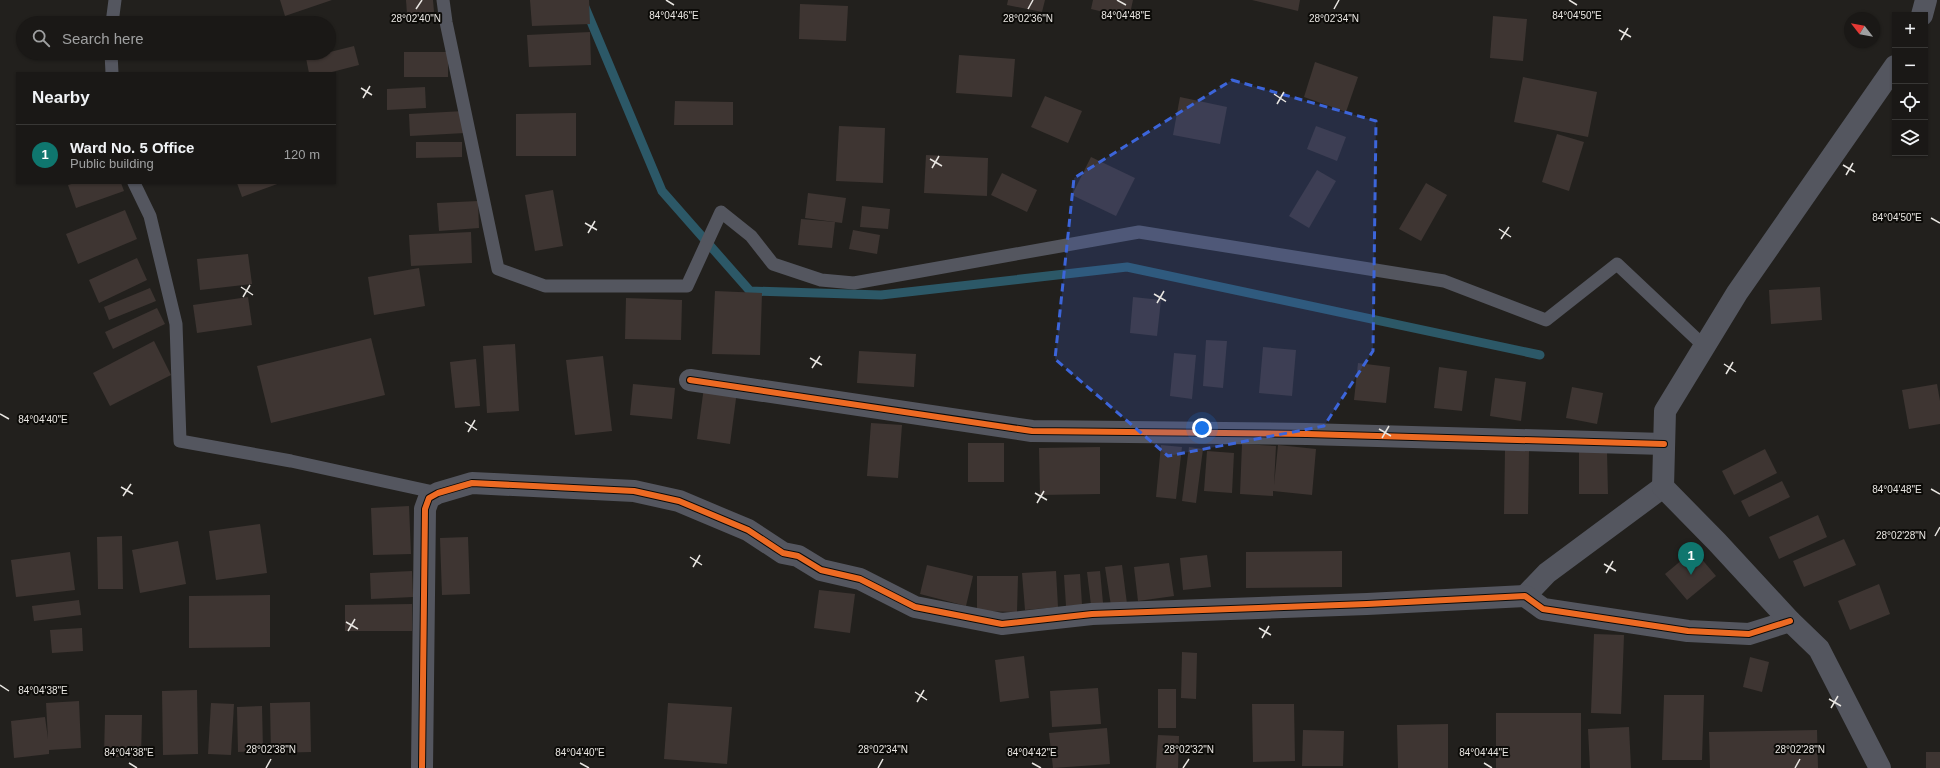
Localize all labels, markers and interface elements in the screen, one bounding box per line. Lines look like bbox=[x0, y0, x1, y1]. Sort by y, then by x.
text: 84°04'46"E bbox=[649, 10, 699, 21]
text: 84°04'48"E bbox=[1101, 10, 1151, 21]
text: 84°04'50"E bbox=[1552, 10, 1602, 21]
north arrow bbox=[1844, 12, 1880, 48]
map controls bbox=[1892, 12, 1928, 156]
button: + bbox=[1892, 12, 1928, 48]
text: 28°02'40"N bbox=[391, 13, 441, 24]
text: 28°02'36"N bbox=[1003, 13, 1053, 24]
text: 28°02'34"N bbox=[1309, 13, 1359, 24]
search box bbox=[16, 16, 336, 60]
icon: search bbox=[30, 27, 52, 49]
text: Search here bbox=[62, 30, 144, 47]
button: − bbox=[1892, 48, 1928, 84]
button: locate bbox=[1892, 84, 1928, 120]
text: Nearby bbox=[32, 88, 90, 107]
button: layers bbox=[1892, 120, 1928, 156]
text: Ward No. 5 Office bbox=[70, 139, 194, 156]
text: 1 bbox=[41, 147, 49, 162]
text: 120 m bbox=[284, 147, 320, 162]
text: Public building bbox=[70, 156, 154, 171]
text: 84°04'50"E bbox=[1872, 212, 1922, 223]
text: 84°04'40"E bbox=[18, 414, 68, 425]
your location bbox=[1192, 418, 1212, 438]
text: 84°04'48"E bbox=[1872, 484, 1922, 495]
text: 28°02'28"N bbox=[1876, 530, 1926, 541]
pin: 1 bbox=[1678, 542, 1704, 575]
text: 84°04'38"E bbox=[18, 685, 68, 696]
text: 28°02'38"N bbox=[246, 744, 296, 755]
text: 28°02'34"N bbox=[858, 744, 908, 755]
text: 28°02'32"N bbox=[1164, 744, 1214, 755]
text: 28°02'28"N bbox=[1775, 744, 1825, 755]
text: 84°04'38"E bbox=[104, 747, 154, 758]
text: 84°04'40"E bbox=[555, 747, 605, 758]
text: 84°04'42"E bbox=[1007, 747, 1057, 758]
text: 84°04'44"E bbox=[1459, 747, 1509, 758]

